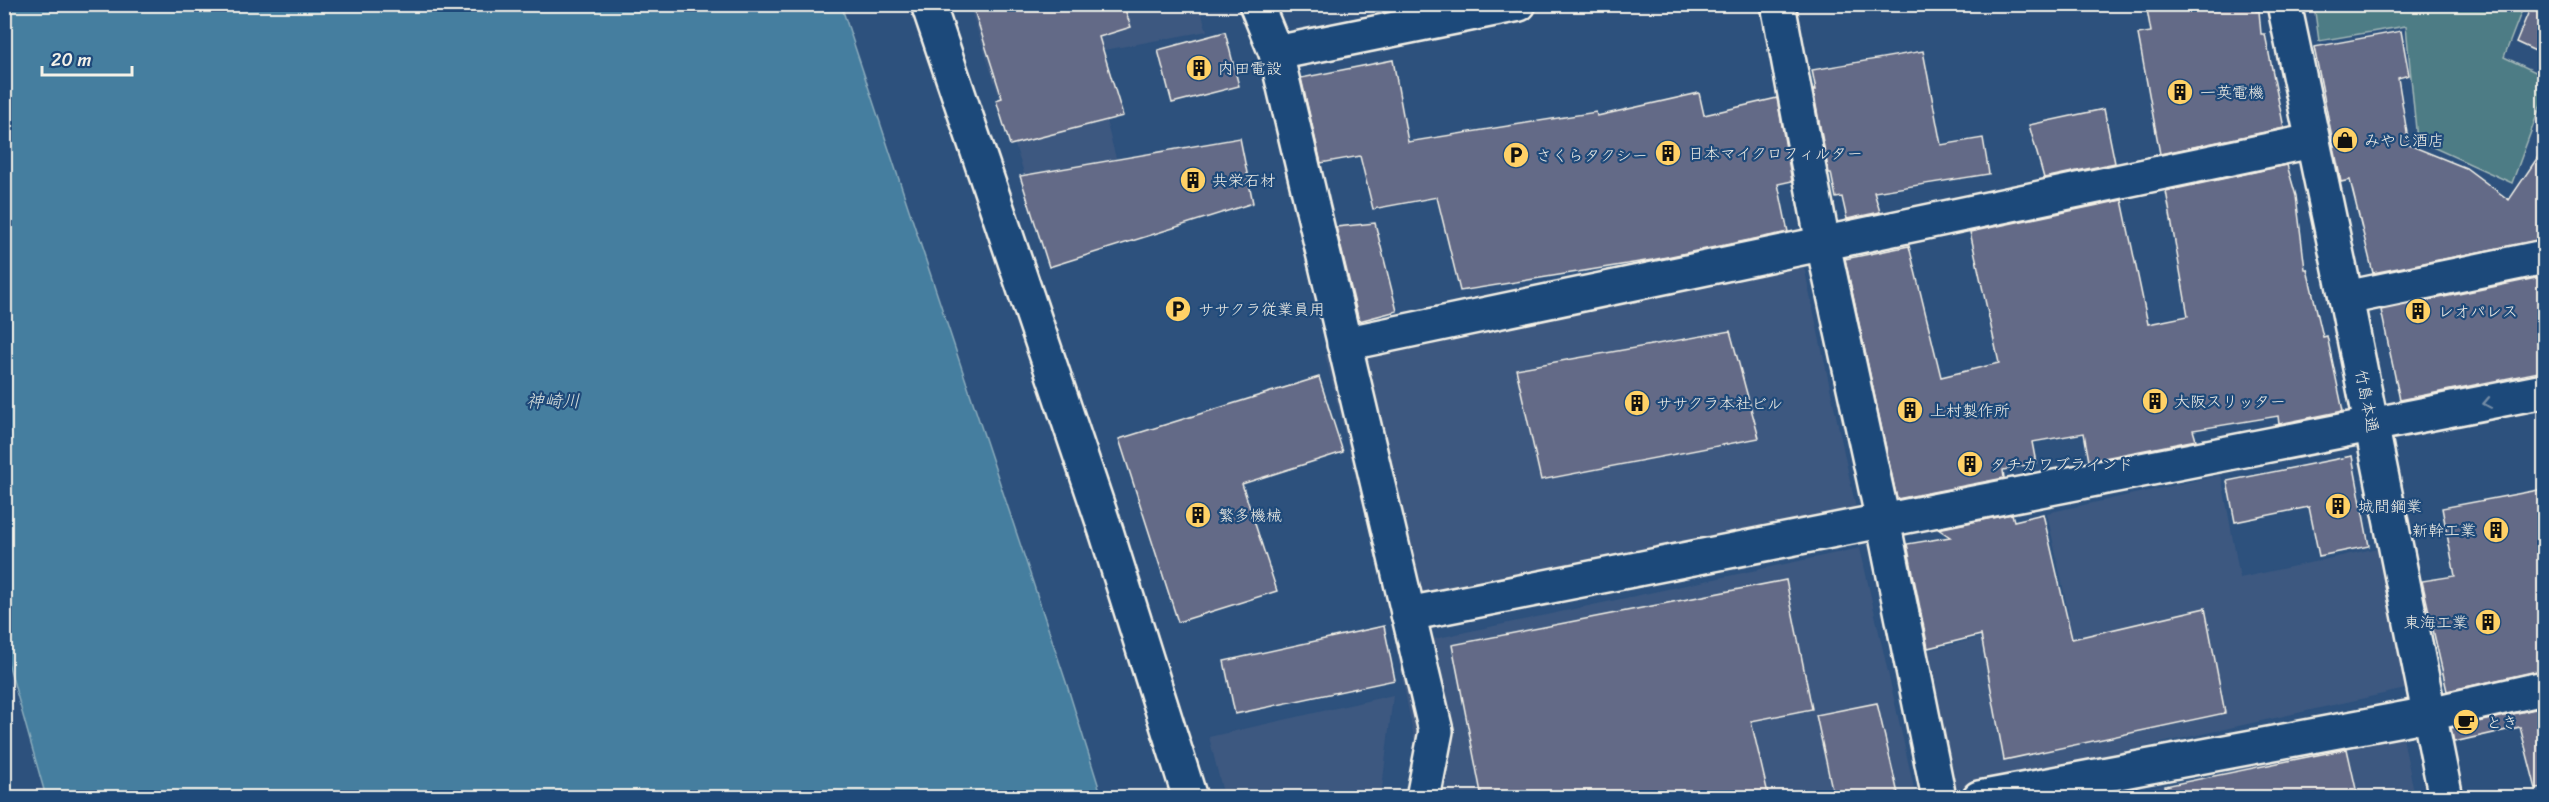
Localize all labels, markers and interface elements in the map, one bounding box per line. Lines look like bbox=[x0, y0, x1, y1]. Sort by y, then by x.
scale bar bbox=[42, 39, 132, 77]
text: 20 m bbox=[51, 44, 91, 76]
building icon: 内田電設 bbox=[1184, 53, 1214, 83]
place label: 内田電設 bbox=[1218, 54, 1282, 83]
building icon: 一英電機 bbox=[2165, 77, 2195, 107]
place label: 一英電機 bbox=[2200, 78, 2264, 107]
shop icon: みやじ酒店 bbox=[2330, 125, 2360, 155]
place label: みやじ酒店 bbox=[2364, 126, 2444, 155]
building icon: 日本マイクロフィルター bbox=[1653, 138, 1683, 168]
place label: 日本マイクロフィルター bbox=[1688, 139, 1863, 168]
parking icon: さくらタクシー bbox=[1501, 140, 1531, 170]
place label: さくらタクシー bbox=[1536, 141, 1648, 170]
building icon: 共栄石材 bbox=[1178, 165, 1208, 195]
place label: 共栄石材 bbox=[1212, 166, 1276, 195]
parking icon: ササクラ従業員用 bbox=[1163, 294, 1193, 324]
place label: ササクラ従業員用 bbox=[1198, 295, 1325, 324]
building icon: レオパレス bbox=[2403, 296, 2433, 326]
place label: レオパレス bbox=[2438, 297, 2518, 326]
street label: 竹島本通 bbox=[2347, 367, 2387, 435]
water label: 神崎川 bbox=[526, 385, 580, 417]
building icon: 大阪スリッター bbox=[2140, 386, 2170, 416]
place label: 大阪スリッター bbox=[2174, 387, 2286, 416]
building icon: ササクラ本社ビル bbox=[1622, 388, 1652, 418]
place label: ササクラ本社ビル bbox=[1656, 389, 1783, 418]
building icon: 上村製作所 bbox=[1895, 395, 1925, 425]
place label: 上村製作所 bbox=[1930, 396, 2010, 425]
one-way arrow bbox=[2482, 396, 2492, 409]
building icon: タチカワブラインド bbox=[1955, 449, 1985, 479]
place label: タチカワブラインド bbox=[1990, 450, 2133, 479]
building icon: 城間鋼業 bbox=[2323, 491, 2353, 521]
place label: 城間鋼業 bbox=[2358, 492, 2422, 521]
building icon: 繁多機械 bbox=[1183, 500, 1213, 530]
place label: 繁多機械 bbox=[1218, 501, 1282, 530]
building icon: 新幹工業 bbox=[2481, 515, 2511, 545]
place label: 新幹工業 bbox=[2412, 516, 2476, 545]
building icon: 東海工業 bbox=[2473, 607, 2503, 637]
place label: 東海工業 bbox=[2404, 608, 2468, 637]
cafe icon: とき bbox=[2451, 707, 2481, 737]
place label: とき bbox=[2486, 708, 2518, 737]

